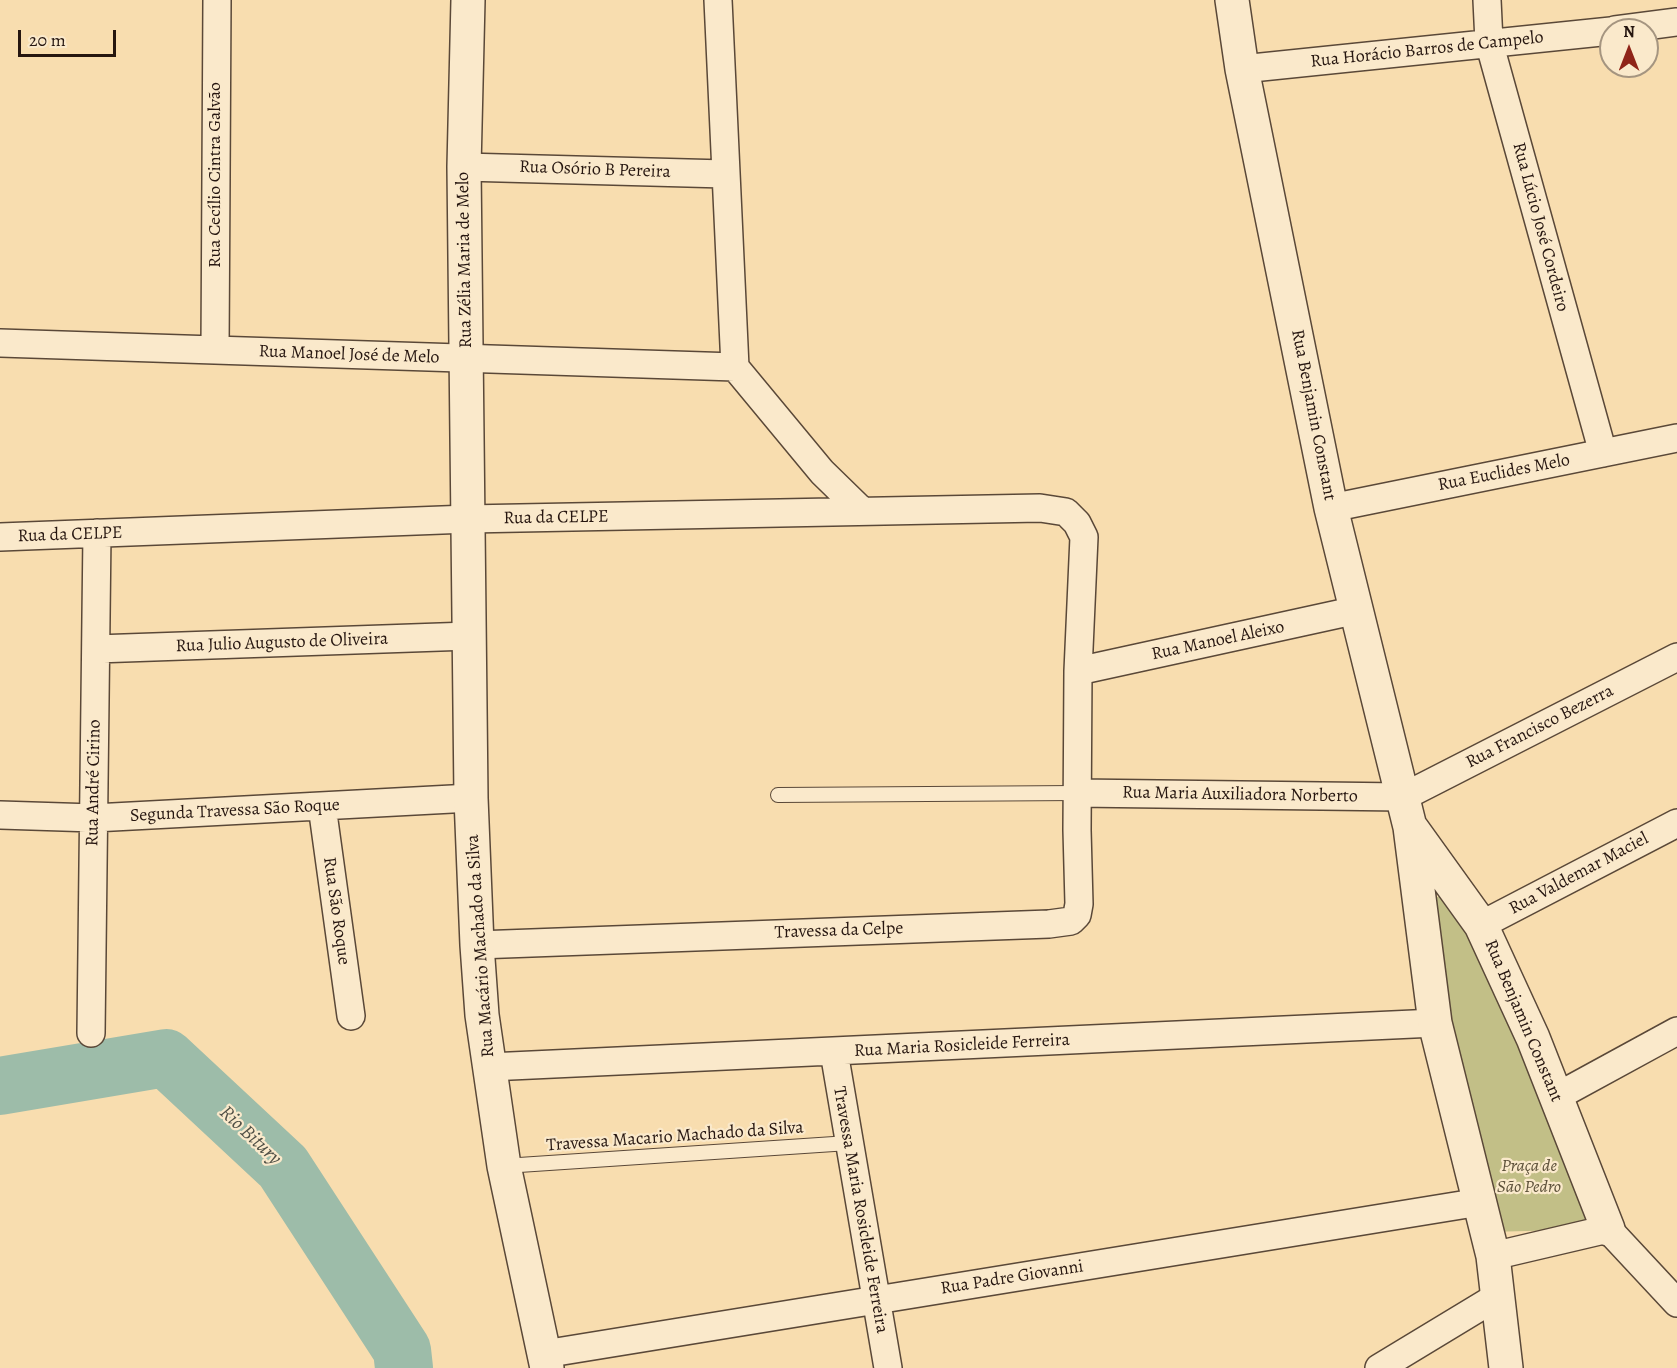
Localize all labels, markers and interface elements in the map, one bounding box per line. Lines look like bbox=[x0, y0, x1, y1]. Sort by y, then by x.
scale bar bbox=[21, 18, 118, 56]
north arrow bbox=[1599, 18, 1659, 78]
text: N bbox=[1623, 21, 1635, 43]
street label: Rua Horácio Barros de Campelo bbox=[1310, 27, 1544, 73]
text: 20 m bbox=[29, 28, 66, 52]
street label: Rua Cecílio Cintra Galvão bbox=[205, 82, 227, 268]
street label: Rua Lúcio José Cordeiro bbox=[1507, 140, 1573, 314]
street label: Rua Osório B Pereira bbox=[519, 157, 671, 183]
street label: Rua Zélia Maria de Melo bbox=[453, 172, 477, 348]
street label: Rua Benjamin Constant bbox=[1286, 327, 1340, 503]
street label: Rua Manoel José de Melo bbox=[258, 341, 440, 369]
street label: Rua Euclides Melo bbox=[1436, 450, 1572, 496]
street label: Rua da CELPE bbox=[503, 506, 609, 530]
street label: Rua da CELPE bbox=[17, 522, 123, 548]
street label: Rua Manoel Aleixo bbox=[1150, 616, 1286, 666]
street label: Rua Julio Augusto de Oliveira bbox=[175, 628, 389, 658]
street label: Rua Francisco Bezerra bbox=[1463, 680, 1617, 774]
street label: Rua André Cirino bbox=[82, 719, 106, 847]
street label: Rua Maria Auxiliadora Norberto bbox=[1122, 782, 1358, 808]
street label: Segunda Travessa São Roque bbox=[129, 795, 341, 827]
street label: Rua Valdemar Maciel bbox=[1506, 828, 1652, 920]
street label: Rua Macário Machado da Silva bbox=[462, 834, 500, 1058]
street label: Rua São Roque bbox=[318, 856, 354, 966]
street label: Travessa da Celpe bbox=[774, 918, 904, 944]
street label: Rua Benjamin Constant bbox=[1479, 937, 1567, 1105]
street label: Rua Maria Rosicleide Ferreira bbox=[854, 1030, 1070, 1062]
street label: Travessa Maria Rosicleide Ferreira bbox=[828, 1085, 892, 1335]
water label: Rio Bitury bbox=[214, 1101, 286, 1171]
street label: Travessa Macario Machado da Silva bbox=[546, 1117, 804, 1157]
park label: Praça de São Pedro bbox=[1497, 1156, 1561, 1198]
street label: Rua Padre Giovanni bbox=[939, 1256, 1085, 1300]

